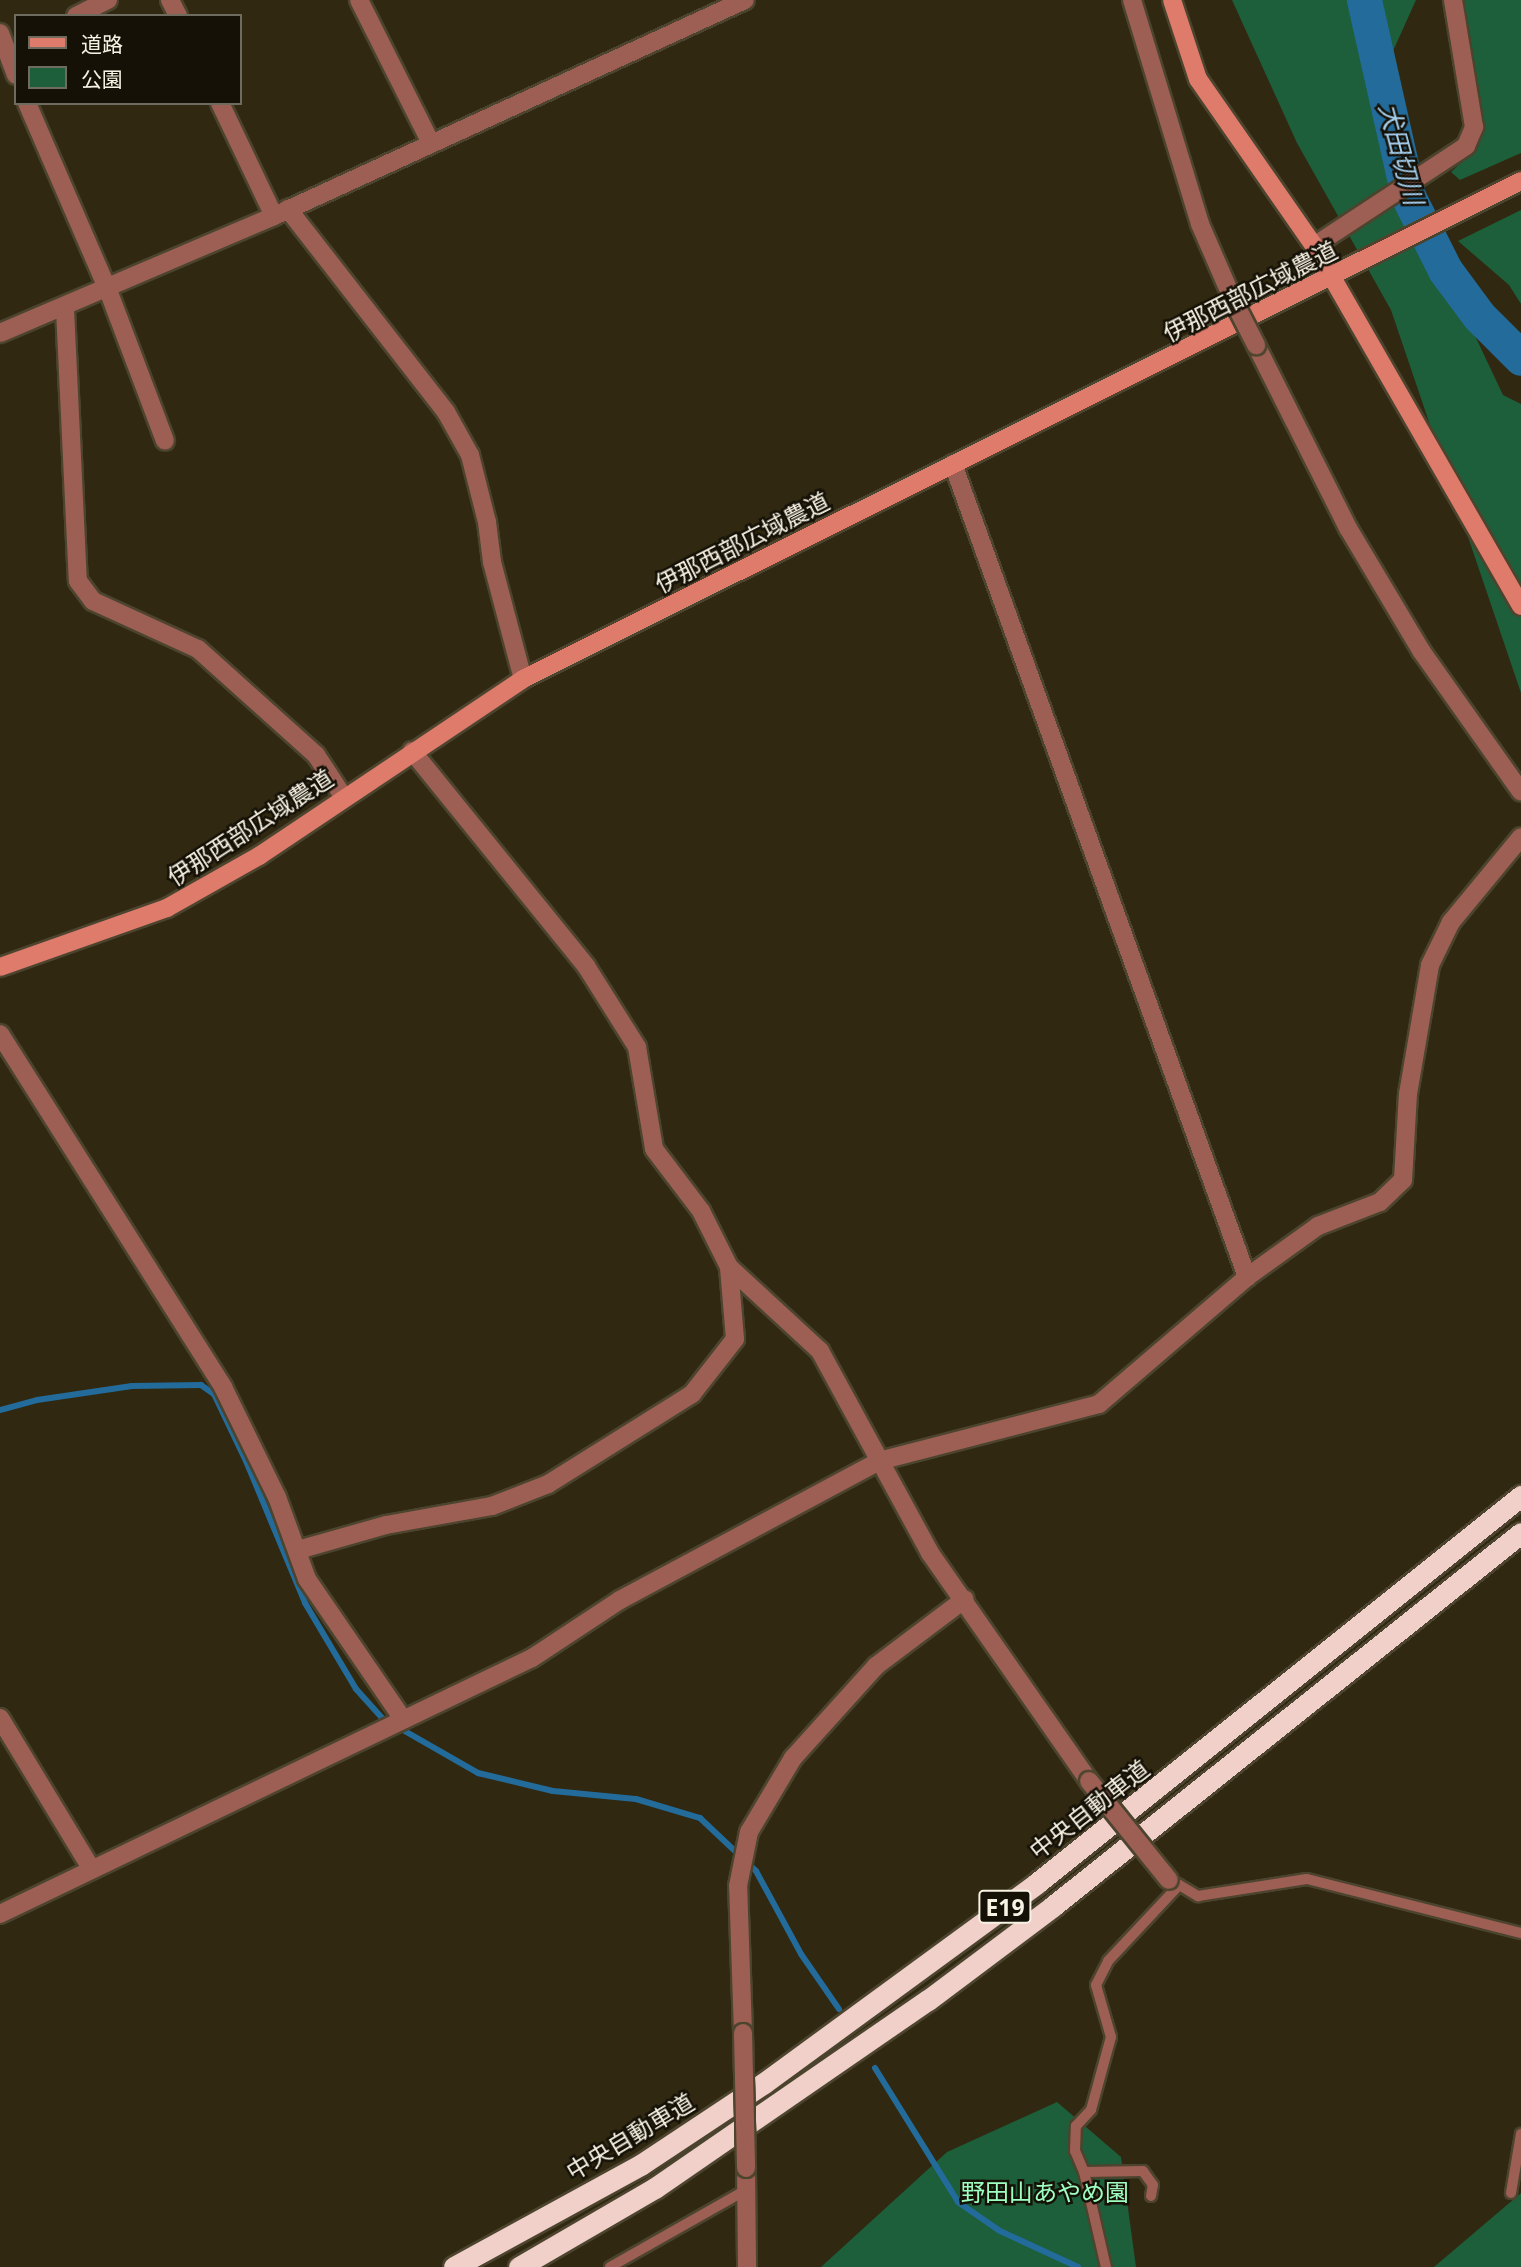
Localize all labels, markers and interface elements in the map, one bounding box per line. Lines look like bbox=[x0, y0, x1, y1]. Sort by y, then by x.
legend bbox=[14, 14, 242, 105]
text: 道路 bbox=[81, 30, 123, 58]
text: 公園 bbox=[81, 65, 123, 93]
water label: 犬田切川 bbox=[1372, 100, 1430, 208]
street label: 伊那西部広域農道 bbox=[1158, 235, 1342, 347]
street label: 伊那西部広域農道 bbox=[650, 486, 834, 598]
street label: 伊那西部広域農道 bbox=[162, 763, 338, 891]
street label: 中央自動車道 bbox=[1023, 1753, 1155, 1865]
road number: E19 bbox=[977, 1888, 1033, 1926]
street label: 中央自動車道 bbox=[561, 2087, 699, 2185]
park label: 野田山あやめ園 bbox=[961, 2178, 1129, 2206]

